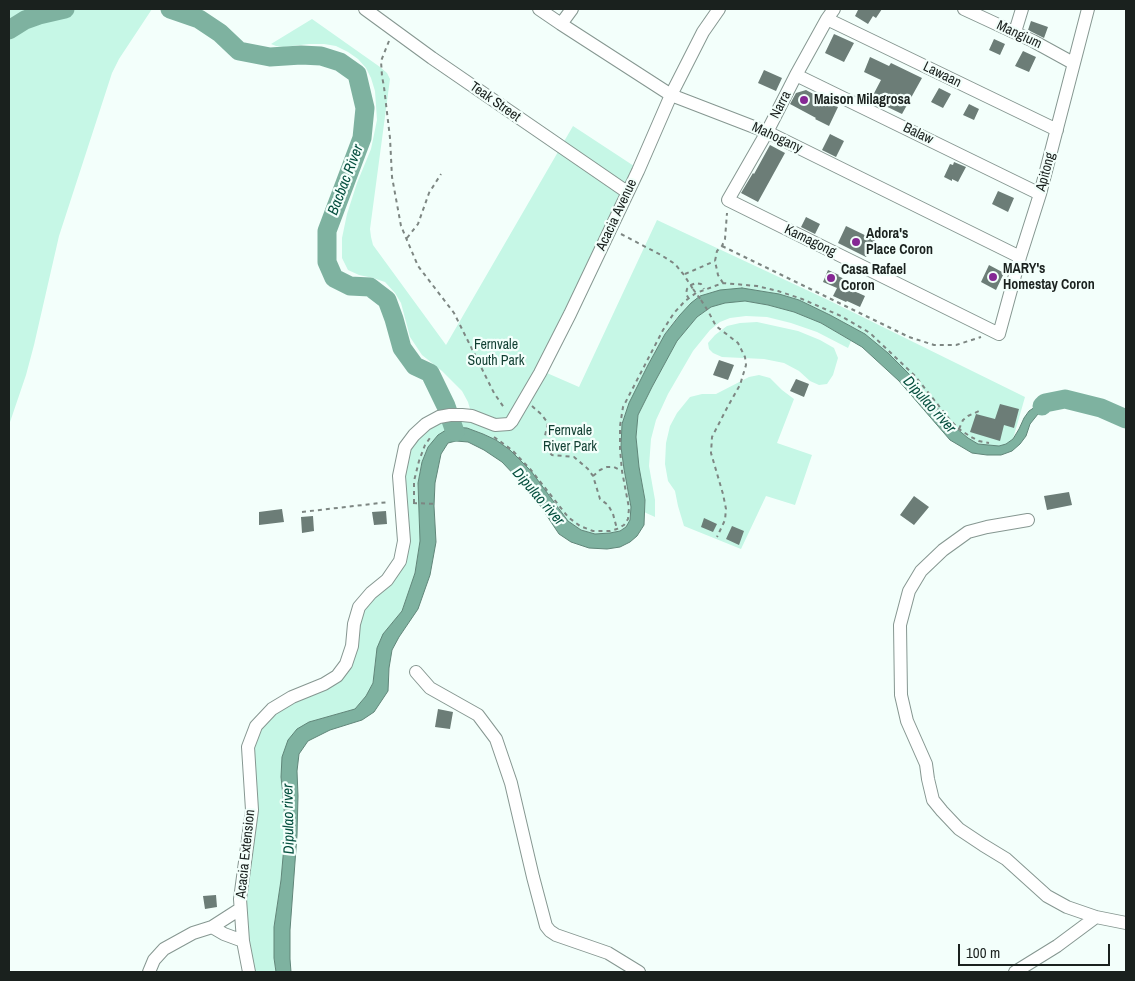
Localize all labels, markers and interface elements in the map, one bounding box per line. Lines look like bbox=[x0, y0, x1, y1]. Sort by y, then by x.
street label: Mangium bbox=[994, 17, 1044, 53]
street label: Lawaan bbox=[920, 59, 964, 91]
street label: Teak Street bbox=[466, 78, 524, 126]
street label: Narra bbox=[767, 88, 795, 122]
place label: Maison Milagrosa bbox=[814, 92, 910, 108]
marker: Maison Milagrosa bbox=[798, 94, 810, 106]
street label: Mahogany bbox=[749, 119, 805, 157]
street label: Balaw bbox=[900, 120, 936, 148]
water label: Bacbac River bbox=[324, 142, 368, 218]
street label: Apitong bbox=[1033, 151, 1059, 193]
street label: Acacia Avenue bbox=[593, 177, 641, 253]
street label: Kamagong bbox=[781, 221, 839, 261]
place label: Adora's Place Coron bbox=[866, 226, 933, 258]
marker: Adora's Place Coron bbox=[850, 236, 862, 248]
place label: MARY's Homestay Coron bbox=[1003, 261, 1095, 294]
place label: Casa Rafael Coron bbox=[841, 262, 906, 294]
marker: MARY's Homestay Coron bbox=[987, 271, 999, 283]
marker: Casa Rafael Coron bbox=[825, 272, 837, 284]
park label: Fernvale South Park bbox=[468, 337, 524, 370]
water label: Dipulao river bbox=[899, 373, 959, 437]
park label: Fernvale River Park bbox=[543, 423, 597, 456]
water label: Dipulao river bbox=[508, 465, 568, 529]
water label: Dipulao river bbox=[279, 784, 299, 854]
street label: Acacia Extension bbox=[233, 809, 259, 899]
scale bar bbox=[960, 934, 1112, 966]
text: 100 m bbox=[966, 942, 1000, 963]

